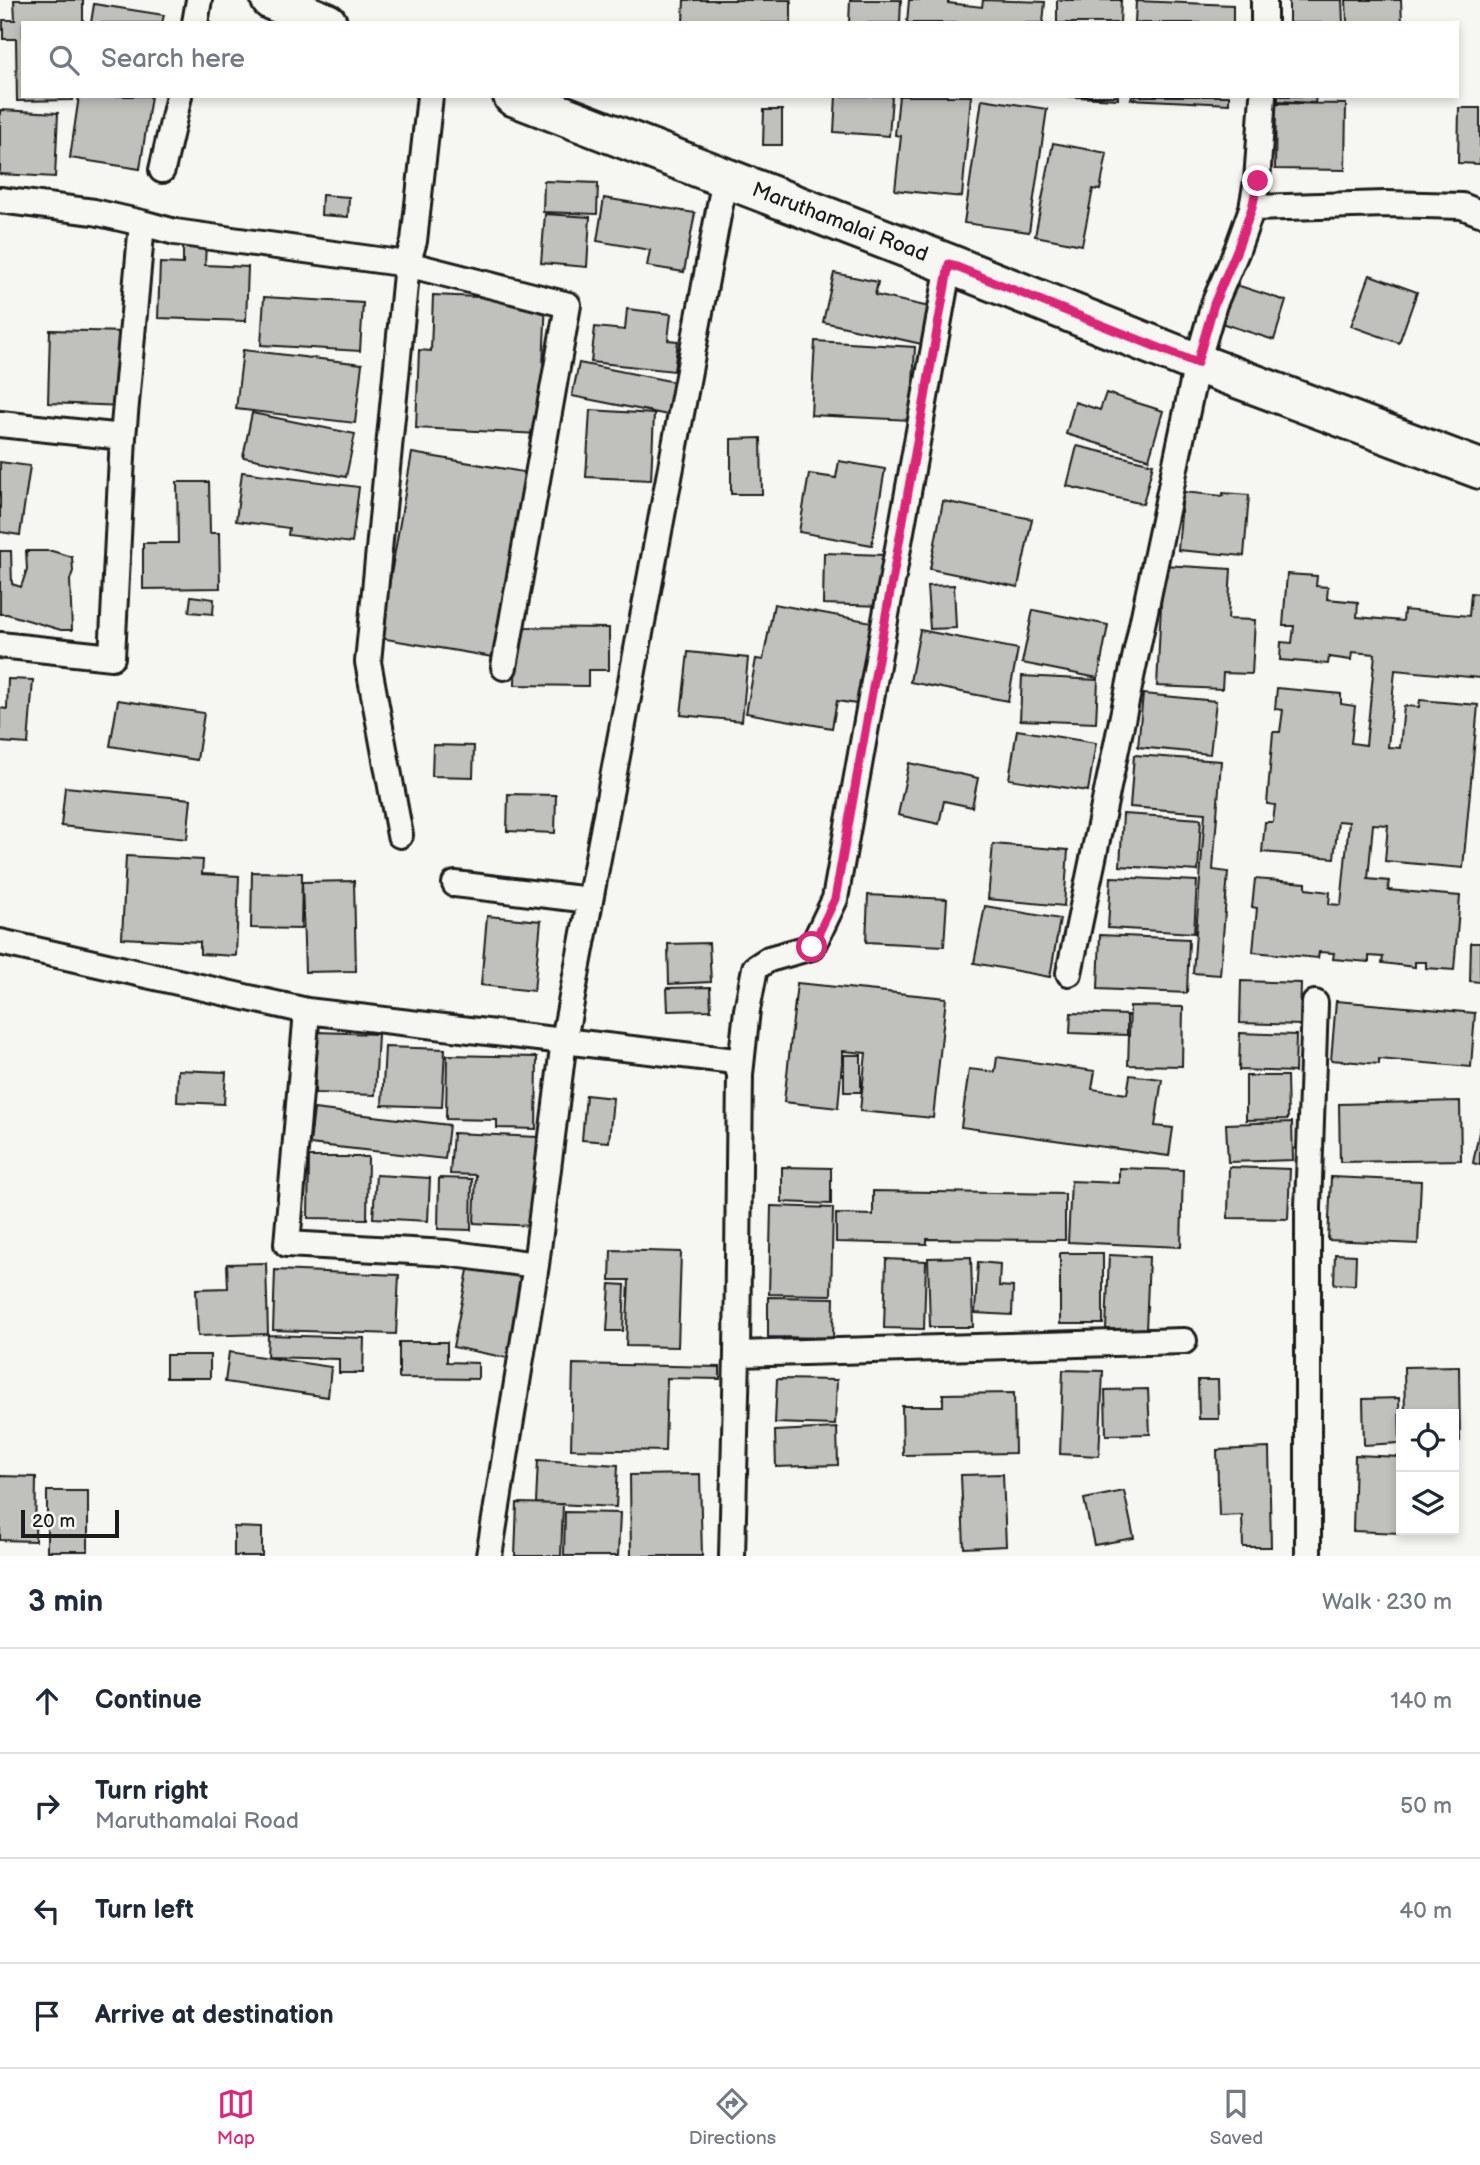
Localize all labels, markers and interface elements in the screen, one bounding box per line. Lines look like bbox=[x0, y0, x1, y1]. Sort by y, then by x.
search box bbox=[21, 21, 1459, 98]
icon: search bbox=[45, 41, 83, 79]
text: Search here bbox=[101, 44, 245, 75]
route end bbox=[1242, 165, 1273, 196]
street label: Maruthamalai Road bbox=[749, 177, 931, 267]
route start bbox=[796, 931, 827, 962]
map controls bbox=[1396, 1409, 1459, 1535]
button: locate bbox=[1396, 1409, 1459, 1472]
button: layers bbox=[1396, 1472, 1459, 1535]
scale bar bbox=[21, 1507, 119, 1539]
text: 20 m bbox=[32, 1510, 75, 1533]
text: 3 min bbox=[28, 1584, 103, 1620]
text: Walk · 230 m bbox=[1322, 1588, 1452, 1616]
icon: ahead bbox=[28, 1682, 66, 1720]
text: Continue bbox=[95, 1685, 202, 1716]
text: 140 m bbox=[1390, 1687, 1452, 1715]
text: Turn right bbox=[95, 1776, 208, 1807]
icon: right bbox=[28, 1787, 66, 1825]
text: 50 m bbox=[1400, 1792, 1452, 1820]
text: Maruthamalai Road bbox=[95, 1807, 299, 1835]
icon: left bbox=[28, 1892, 66, 1930]
text: Turn left bbox=[95, 1895, 194, 1926]
text: 40 m bbox=[1399, 1897, 1452, 1925]
icon: arrive bbox=[28, 1997, 66, 2035]
text: Arrive at destination bbox=[95, 2000, 334, 2031]
tab: Map bbox=[217, 2085, 255, 2150]
tab: Directions bbox=[689, 2085, 776, 2150]
tab: Saved bbox=[1210, 2085, 1263, 2150]

